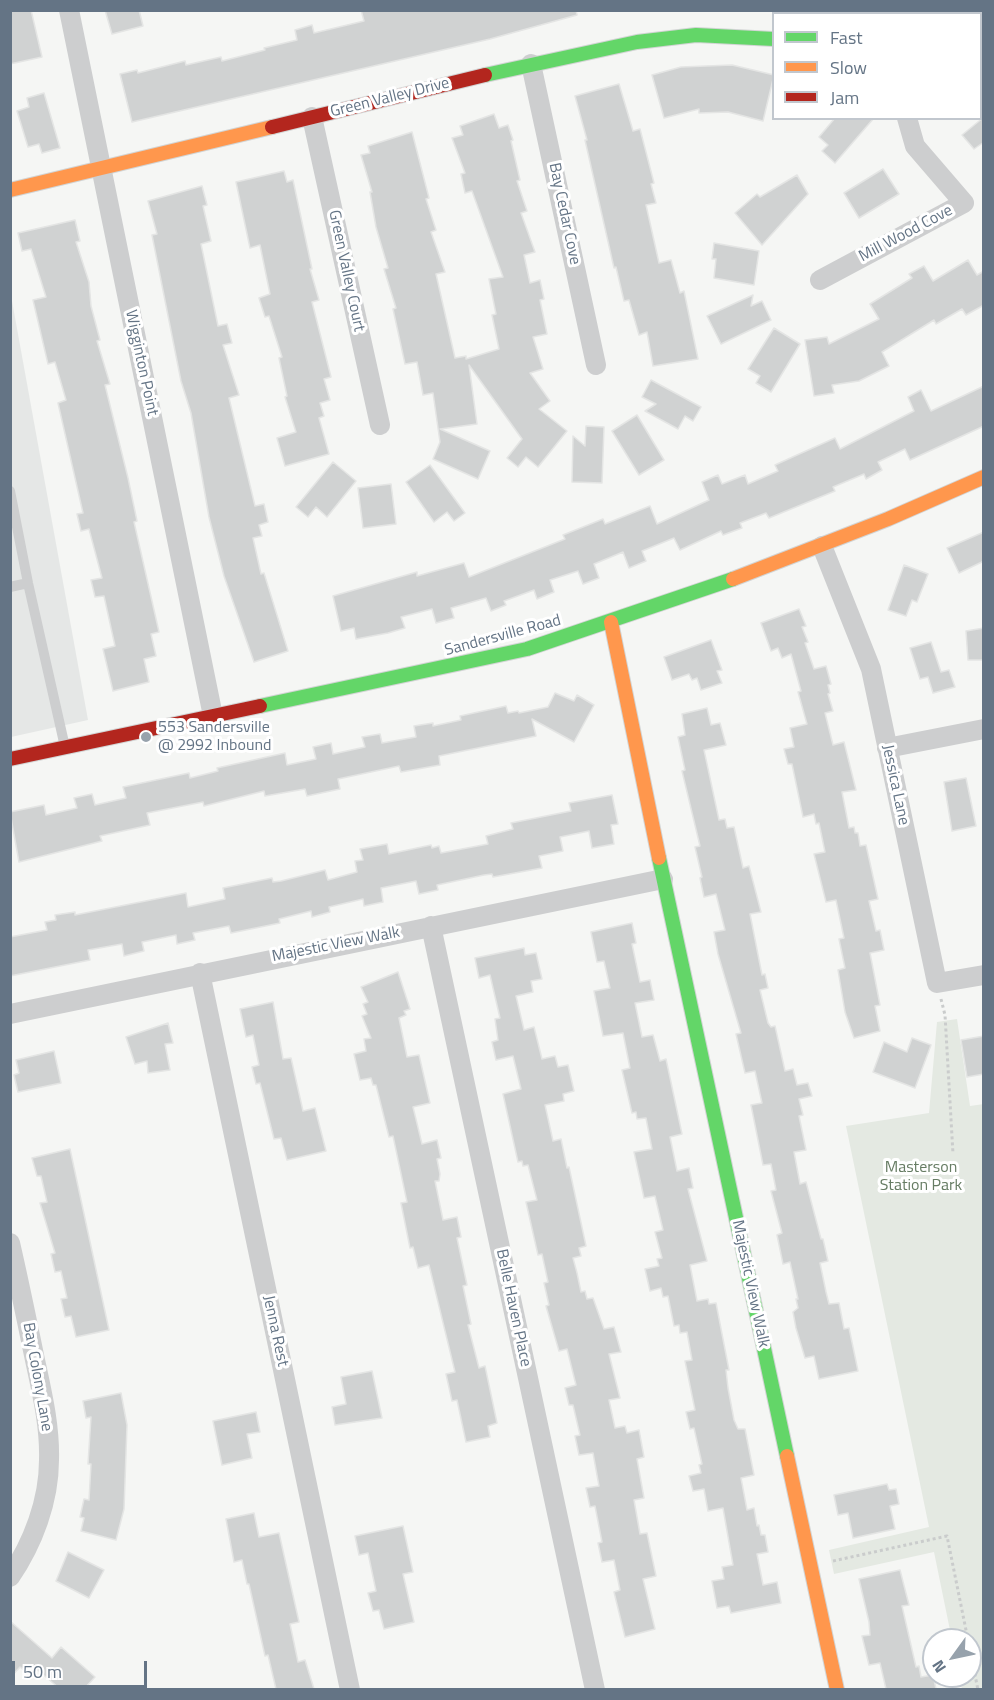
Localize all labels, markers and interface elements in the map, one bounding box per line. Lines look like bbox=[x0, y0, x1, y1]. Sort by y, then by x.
legend bbox=[772, 12, 982, 120]
text: Fast bbox=[830, 24, 863, 51]
text: Slow bbox=[830, 54, 867, 81]
street label: Green Valley Drive bbox=[329, 74, 451, 122]
text: Jam bbox=[830, 84, 859, 111]
street label: Bay Cedar Cove bbox=[544, 161, 584, 267]
street label: Mill Wood Cove bbox=[856, 201, 956, 267]
street label: Green Valley Court bbox=[324, 209, 368, 333]
street label: Wigginton Point bbox=[120, 308, 162, 418]
street label: Sandersville Road bbox=[443, 611, 563, 661]
place label: 553 Sandersville @ 2992 Inbound bbox=[158, 718, 271, 756]
marker: 553 Sandersville @ 2992 Inbound bbox=[139, 730, 153, 744]
street label: Jessica Lane bbox=[877, 743, 913, 827]
street label: Majestic View Walk bbox=[270, 923, 402, 967]
park label: Masterson Station Park bbox=[880, 1158, 962, 1196]
street label: Majestic View Walk bbox=[727, 1218, 773, 1350]
street label: Belle Haven Place bbox=[491, 1248, 535, 1368]
street label: Jenna Rest bbox=[258, 1294, 292, 1368]
street label: Bay Colony Lane bbox=[18, 1321, 56, 1433]
north arrow bbox=[922, 1628, 982, 1688]
scale bar bbox=[15, 1649, 150, 1687]
text: N bbox=[925, 1656, 952, 1678]
text: 50 m bbox=[23, 1658, 62, 1685]

